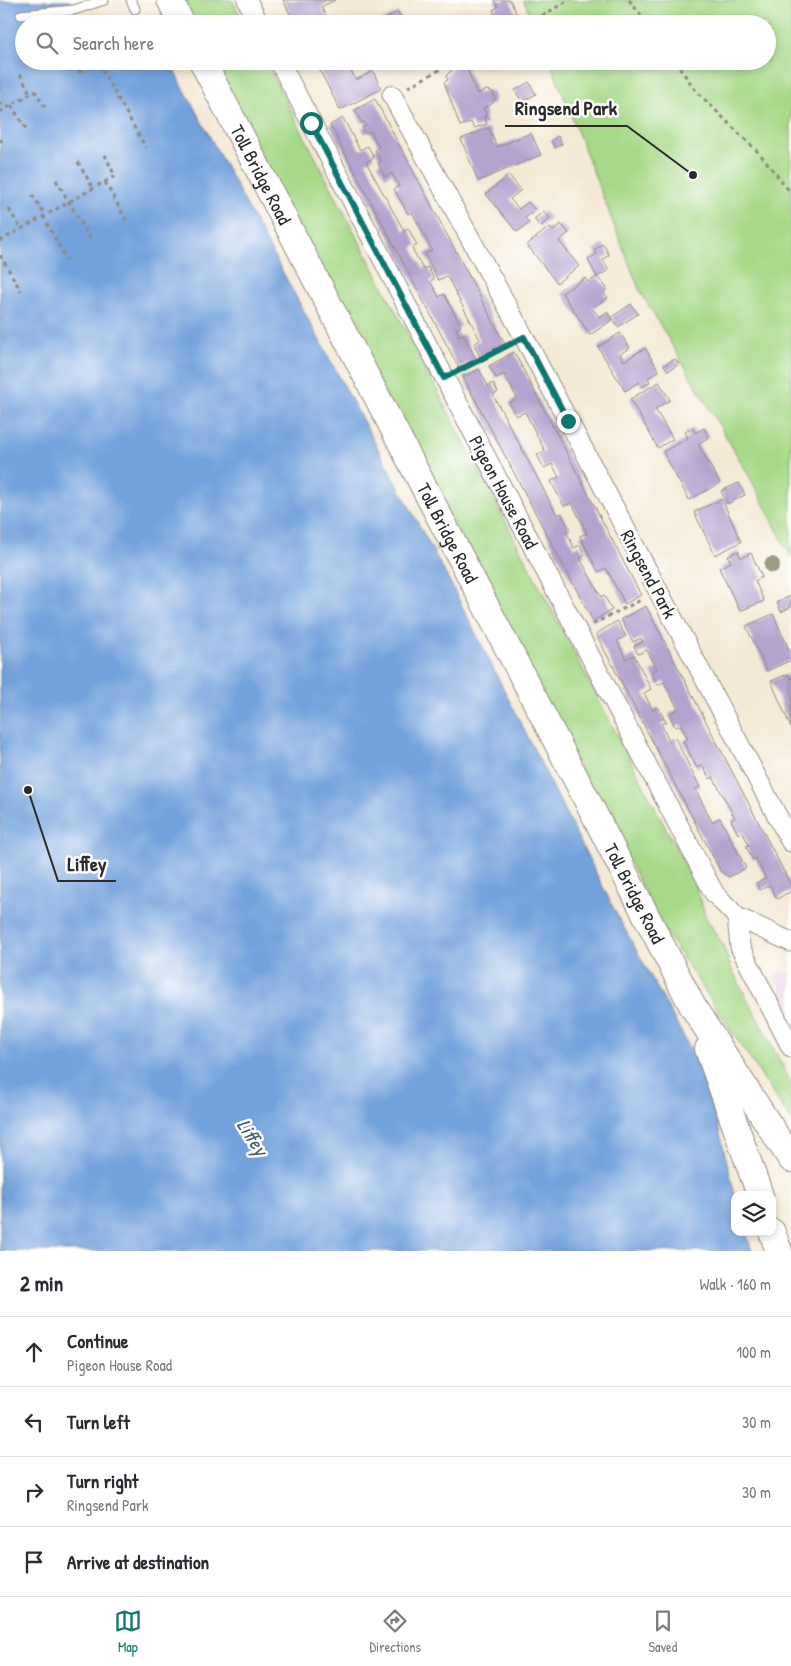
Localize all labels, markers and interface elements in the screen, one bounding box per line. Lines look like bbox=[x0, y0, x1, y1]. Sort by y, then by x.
search box bbox=[15, 15, 776, 70]
icon: search bbox=[33, 29, 61, 57]
text: Search here bbox=[73, 30, 154, 56]
callout: Ringsend Park bbox=[505, 91, 627, 126]
text: Ringsend Park bbox=[515, 94, 618, 122]
route start bbox=[300, 112, 323, 135]
street label: Toll Bridge Road bbox=[224, 120, 298, 230]
route end bbox=[557, 410, 580, 433]
street label: Pigeon House Road bbox=[463, 431, 545, 554]
street label: Toll Bridge Road bbox=[411, 478, 485, 588]
street label: Ringsend Park bbox=[615, 525, 683, 623]
street label: Toll Bridge Road bbox=[598, 839, 671, 948]
callout: Liffey bbox=[58, 846, 116, 881]
text: Liffey bbox=[68, 850, 107, 878]
water label: Liffey bbox=[230, 1113, 276, 1163]
map controls bbox=[731, 1191, 776, 1236]
button: layers bbox=[731, 1191, 776, 1236]
text: 2 min bbox=[20, 1269, 63, 1298]
text: Walk · 160 m bbox=[699, 1273, 771, 1295]
text: Continue bbox=[67, 1328, 128, 1354]
icon: ahead bbox=[20, 1338, 48, 1366]
text: 100 m bbox=[736, 1341, 771, 1363]
text: Pigeon House Road bbox=[67, 1354, 172, 1376]
icon: left bbox=[20, 1408, 48, 1436]
text: Turn left bbox=[67, 1409, 130, 1435]
text: 30 m bbox=[742, 1411, 771, 1433]
text: Turn right bbox=[67, 1468, 138, 1494]
icon: right bbox=[20, 1478, 48, 1506]
text: 30 m bbox=[742, 1481, 771, 1503]
text: Ringsend Park bbox=[67, 1494, 149, 1516]
icon: arrive bbox=[20, 1548, 48, 1576]
text: Arrive at destination bbox=[67, 1549, 209, 1575]
tab: Map bbox=[114, 1607, 142, 1656]
tab: Directions bbox=[369, 1607, 421, 1656]
tab: Saved bbox=[649, 1607, 677, 1656]

